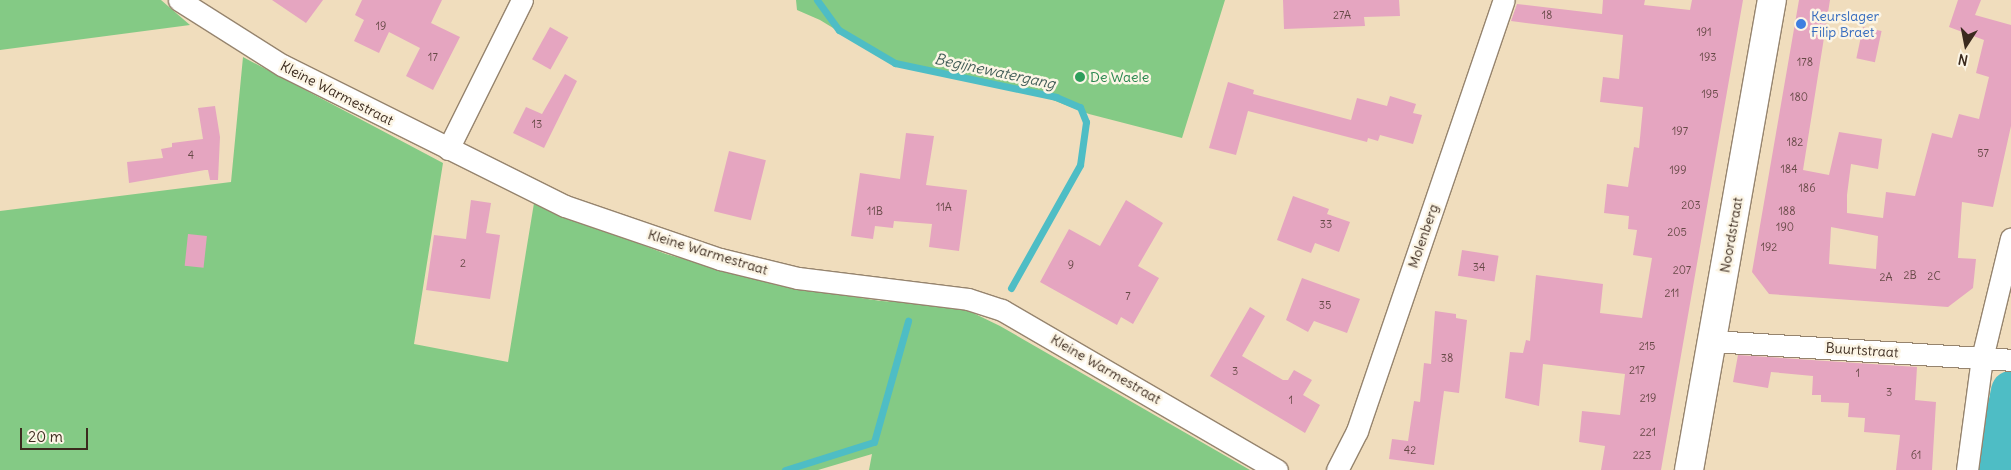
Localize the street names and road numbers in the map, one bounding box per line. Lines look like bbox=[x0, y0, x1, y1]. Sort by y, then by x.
street label: Kleine Warmestraat bbox=[278, 57, 396, 129]
street label: Noordstraat bbox=[1716, 196, 1746, 274]
street label: Molenberg bbox=[1404, 202, 1442, 270]
street label: Kleine Warmestraat bbox=[646, 226, 770, 278]
street label: Kleine Warmestraat bbox=[1048, 331, 1164, 407]
street label: Buurtstraat bbox=[1825, 339, 1899, 361]

